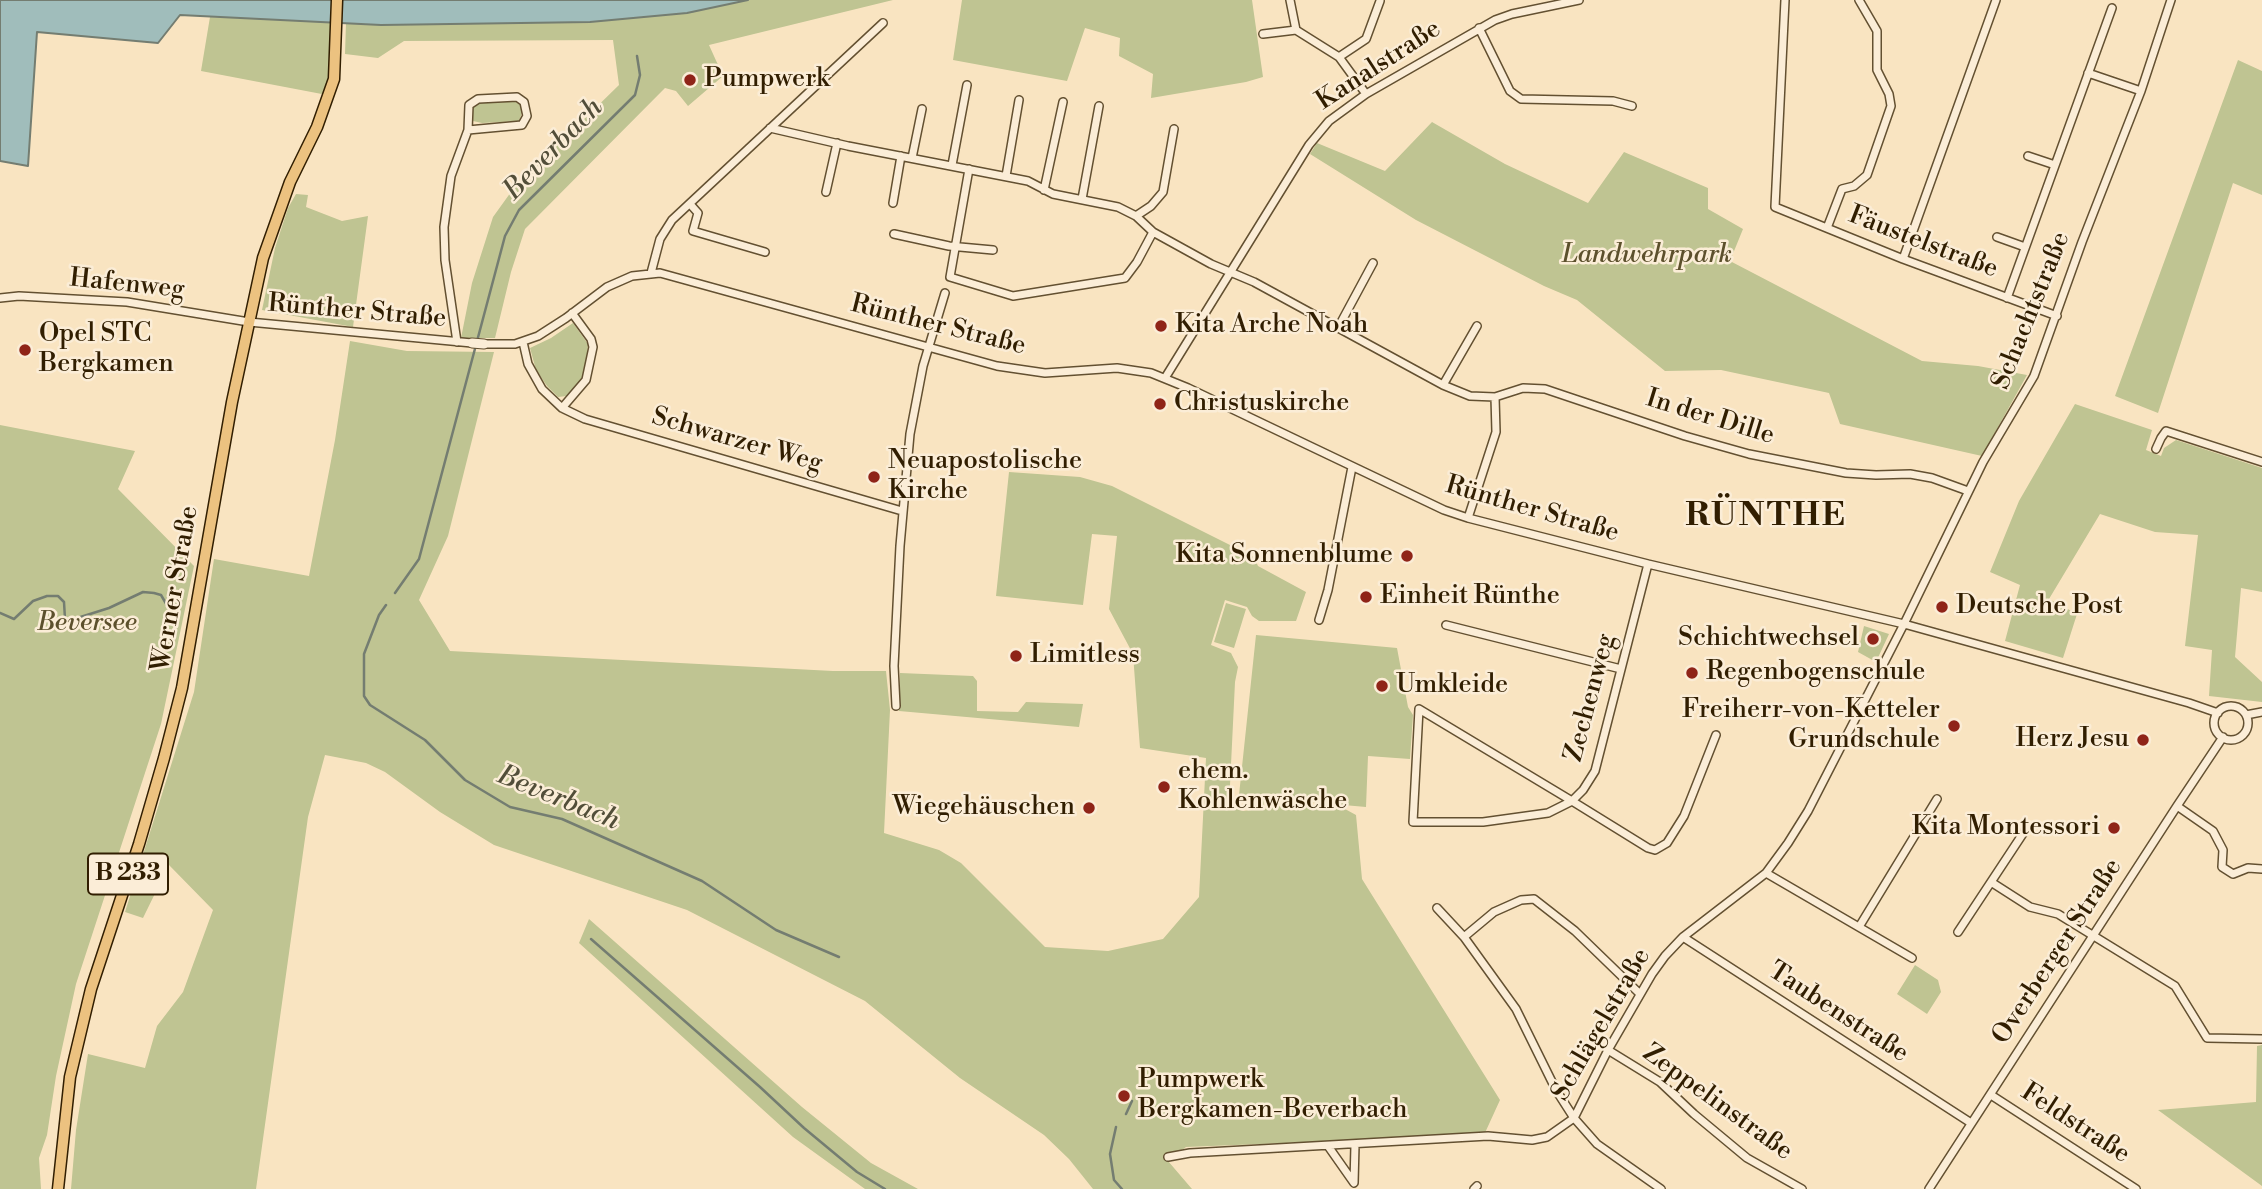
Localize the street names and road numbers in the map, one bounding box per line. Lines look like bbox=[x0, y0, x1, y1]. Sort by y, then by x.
street label: Kanalstraße bbox=[1311, 14, 1447, 118]
street label: Fäustelstraße bbox=[1844, 200, 2002, 286]
street label: Schachtstraße bbox=[1986, 228, 2078, 394]
street label: Hafenweg bbox=[68, 263, 186, 307]
street label: Rünther Straße bbox=[266, 289, 448, 335]
street label: Rünther Straße bbox=[847, 289, 1029, 363]
street label: In der Dille bbox=[1642, 384, 1778, 452]
street label: Schwarzer Weg bbox=[648, 402, 826, 480]
street label: Rünther Straße bbox=[1442, 470, 1622, 550]
street label: Werner Straße bbox=[146, 504, 206, 674]
street label: Zechenweg bbox=[1559, 630, 1623, 766]
street label: Overberger Straße bbox=[1986, 853, 2130, 1051]
road number: B 233 bbox=[88, 854, 168, 894]
street label: Schlägelstraße bbox=[1546, 943, 1658, 1107]
street label: Taubenstraße bbox=[1762, 956, 1914, 1070]
street label: Zeppelinstraße bbox=[1636, 1038, 1798, 1168]
street label: Feldstraße bbox=[2015, 1077, 2135, 1171]

